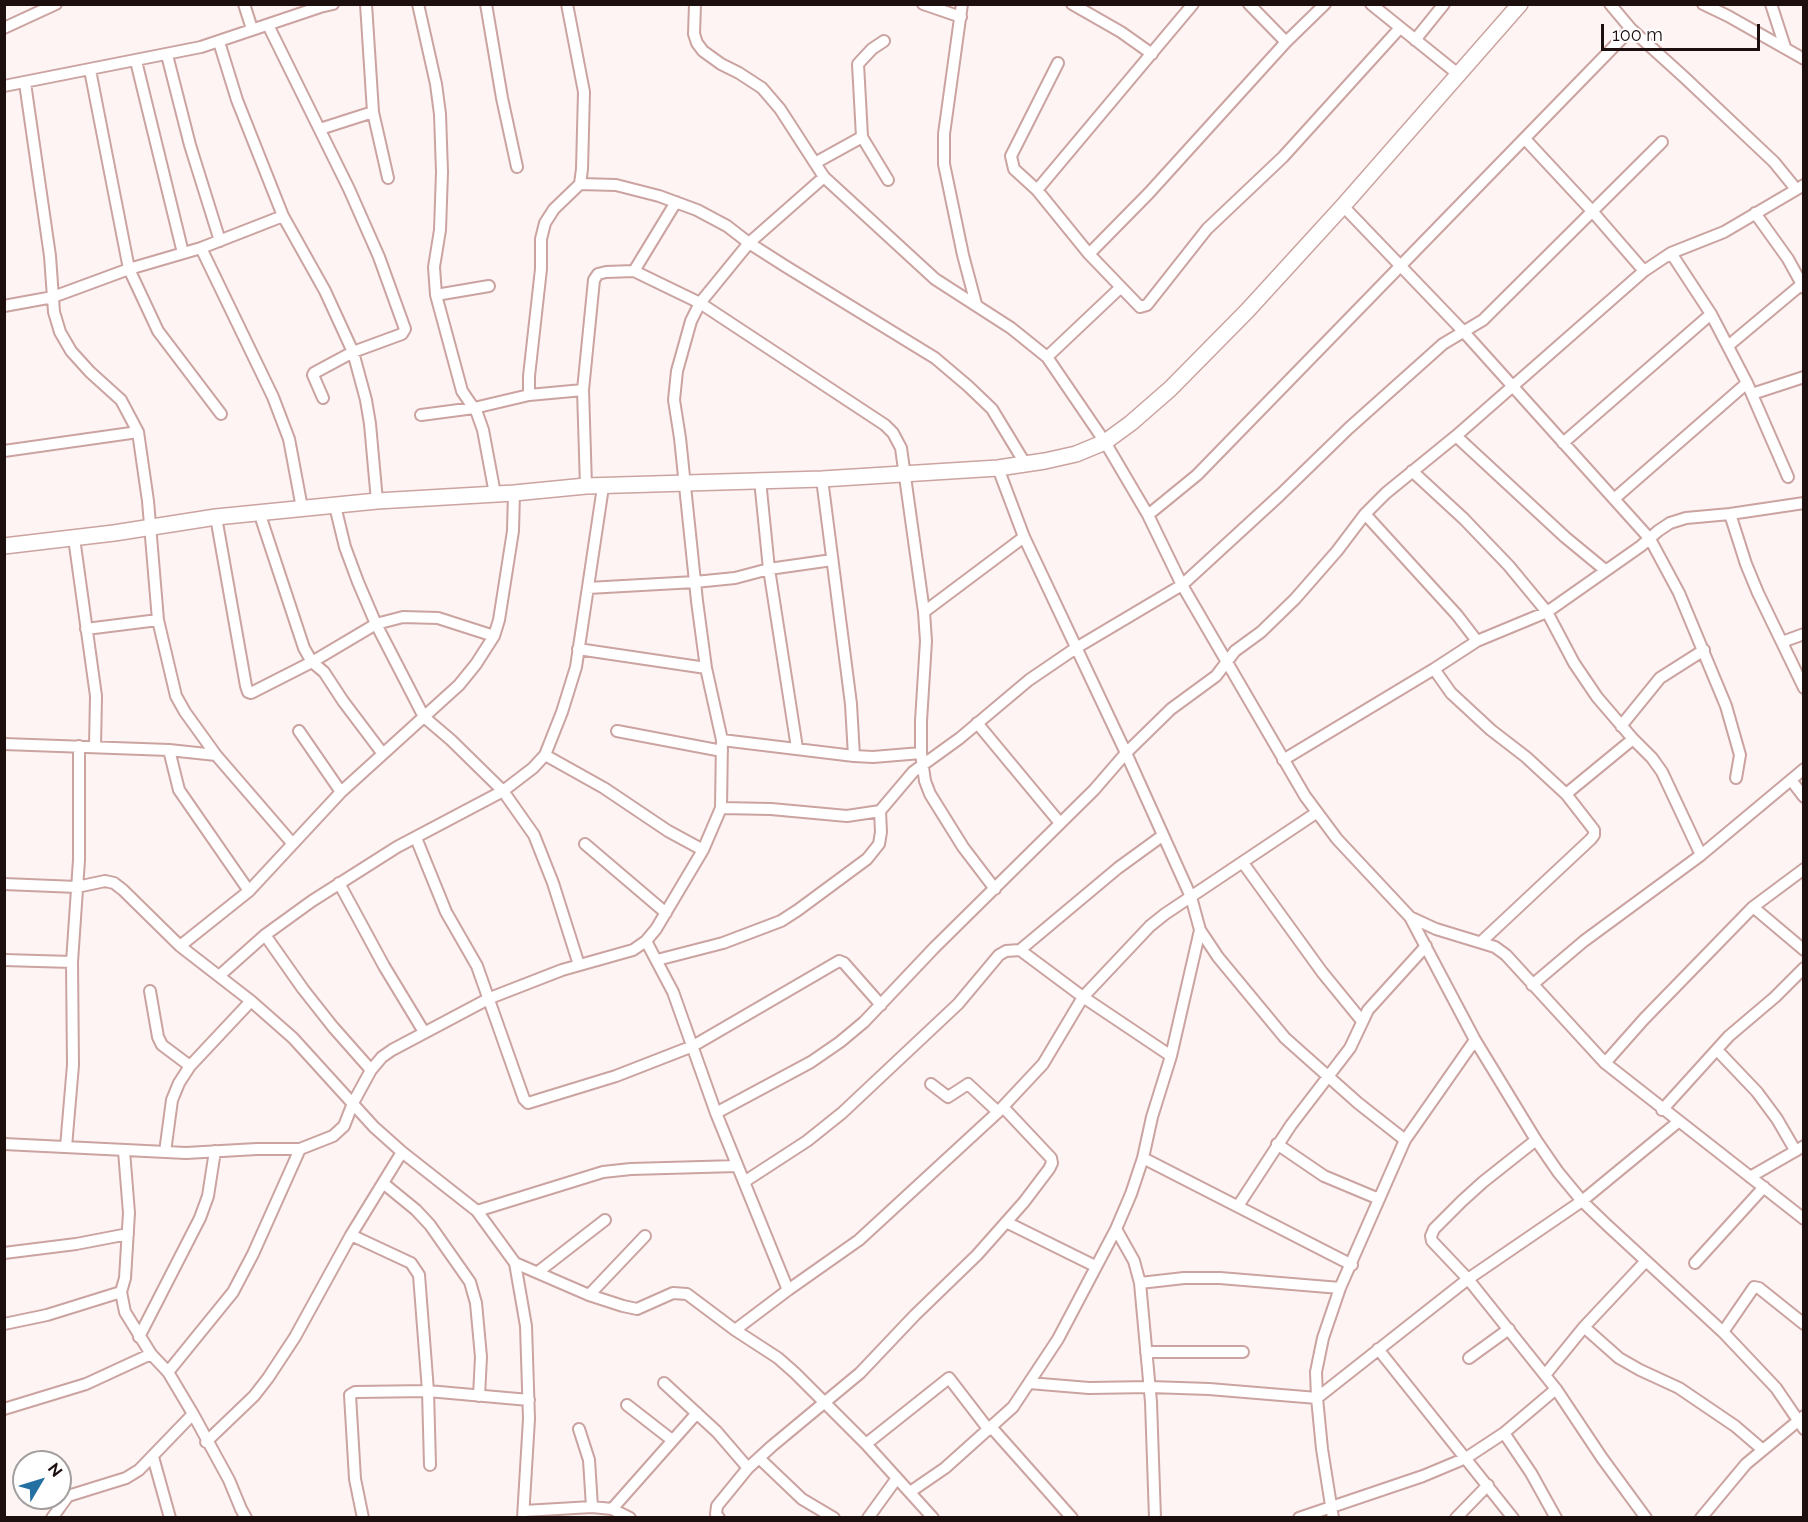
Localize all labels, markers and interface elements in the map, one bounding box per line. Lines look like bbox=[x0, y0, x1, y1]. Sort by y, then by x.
scale bar bbox=[1604, 12, 1763, 50]
text: 100 m bbox=[1612, 24, 1663, 45]
north arrow bbox=[12, 1450, 72, 1510]
text: N bbox=[44, 1459, 66, 1481]

